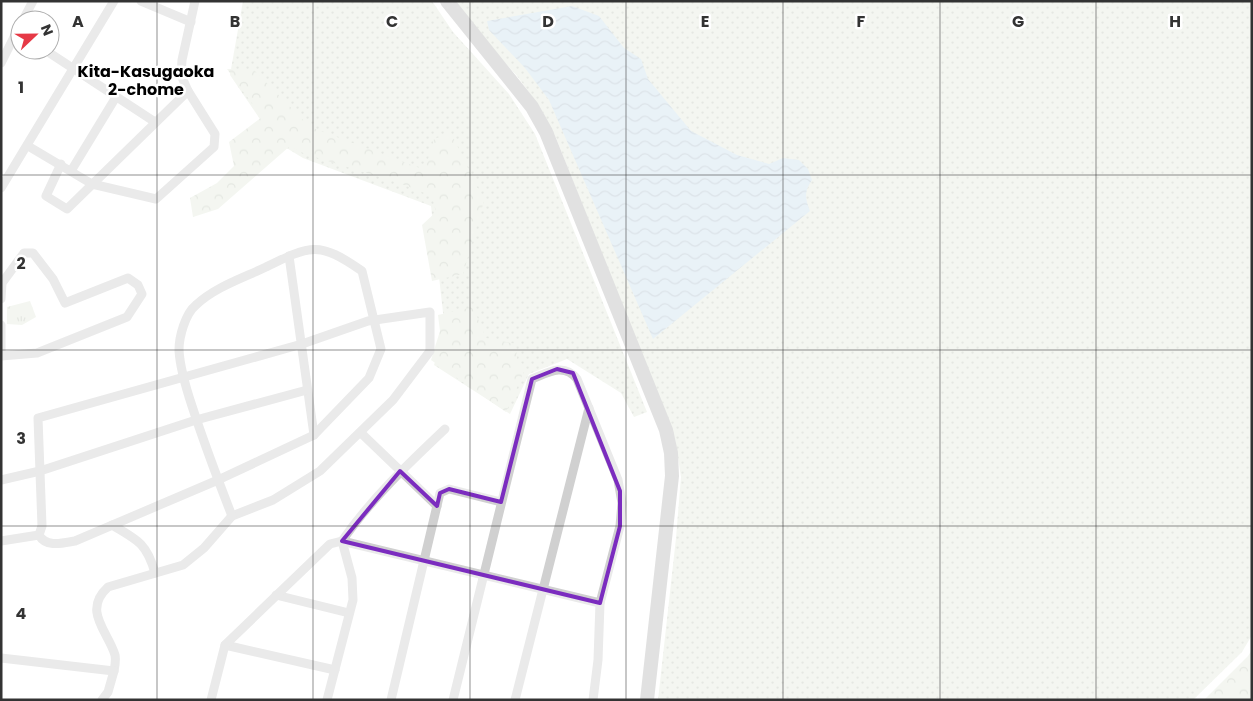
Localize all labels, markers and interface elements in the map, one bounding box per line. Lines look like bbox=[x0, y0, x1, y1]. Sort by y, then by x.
north arrow bbox=[10, 10, 60, 60]
text: A bbox=[72, 10, 84, 33]
text: B bbox=[230, 10, 240, 33]
text: C bbox=[386, 10, 398, 33]
text: D bbox=[542, 10, 554, 33]
text: E bbox=[701, 10, 709, 33]
text: F bbox=[857, 10, 866, 33]
text: G bbox=[1012, 10, 1024, 33]
text: H bbox=[1169, 10, 1181, 33]
text: N bbox=[36, 22, 58, 39]
district label: Kita-Kasugaoka 2-chome bbox=[78, 60, 214, 101]
text: 1 bbox=[18, 76, 24, 99]
text: 2 bbox=[16, 252, 26, 275]
text: 3 bbox=[16, 427, 26, 450]
text: 4 bbox=[16, 602, 27, 625]

